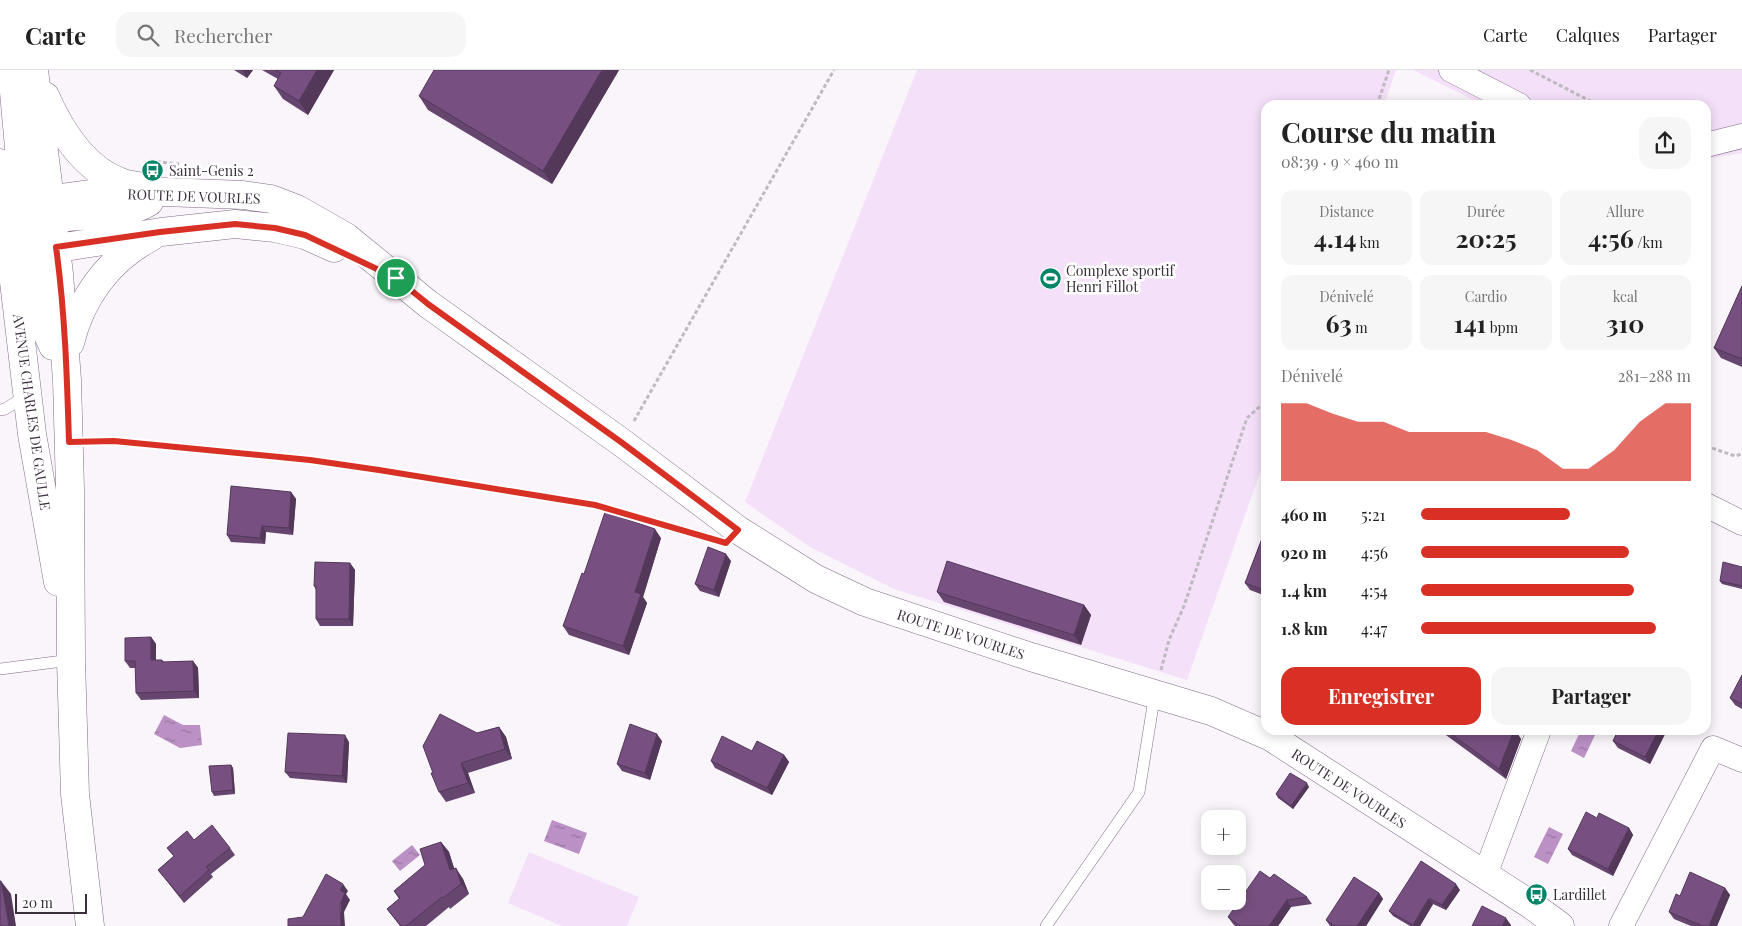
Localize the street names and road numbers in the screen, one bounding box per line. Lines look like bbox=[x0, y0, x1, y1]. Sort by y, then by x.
street label: ROUTE DE VOURLES bbox=[127, 184, 261, 208]
street label: AVENUE CHARLES DE GAULLE bbox=[9, 312, 55, 511]
street label: ROUTE DE VOURLES bbox=[895, 604, 1027, 664]
street label: ROUTE DE VOURLES bbox=[1288, 744, 1410, 832]

